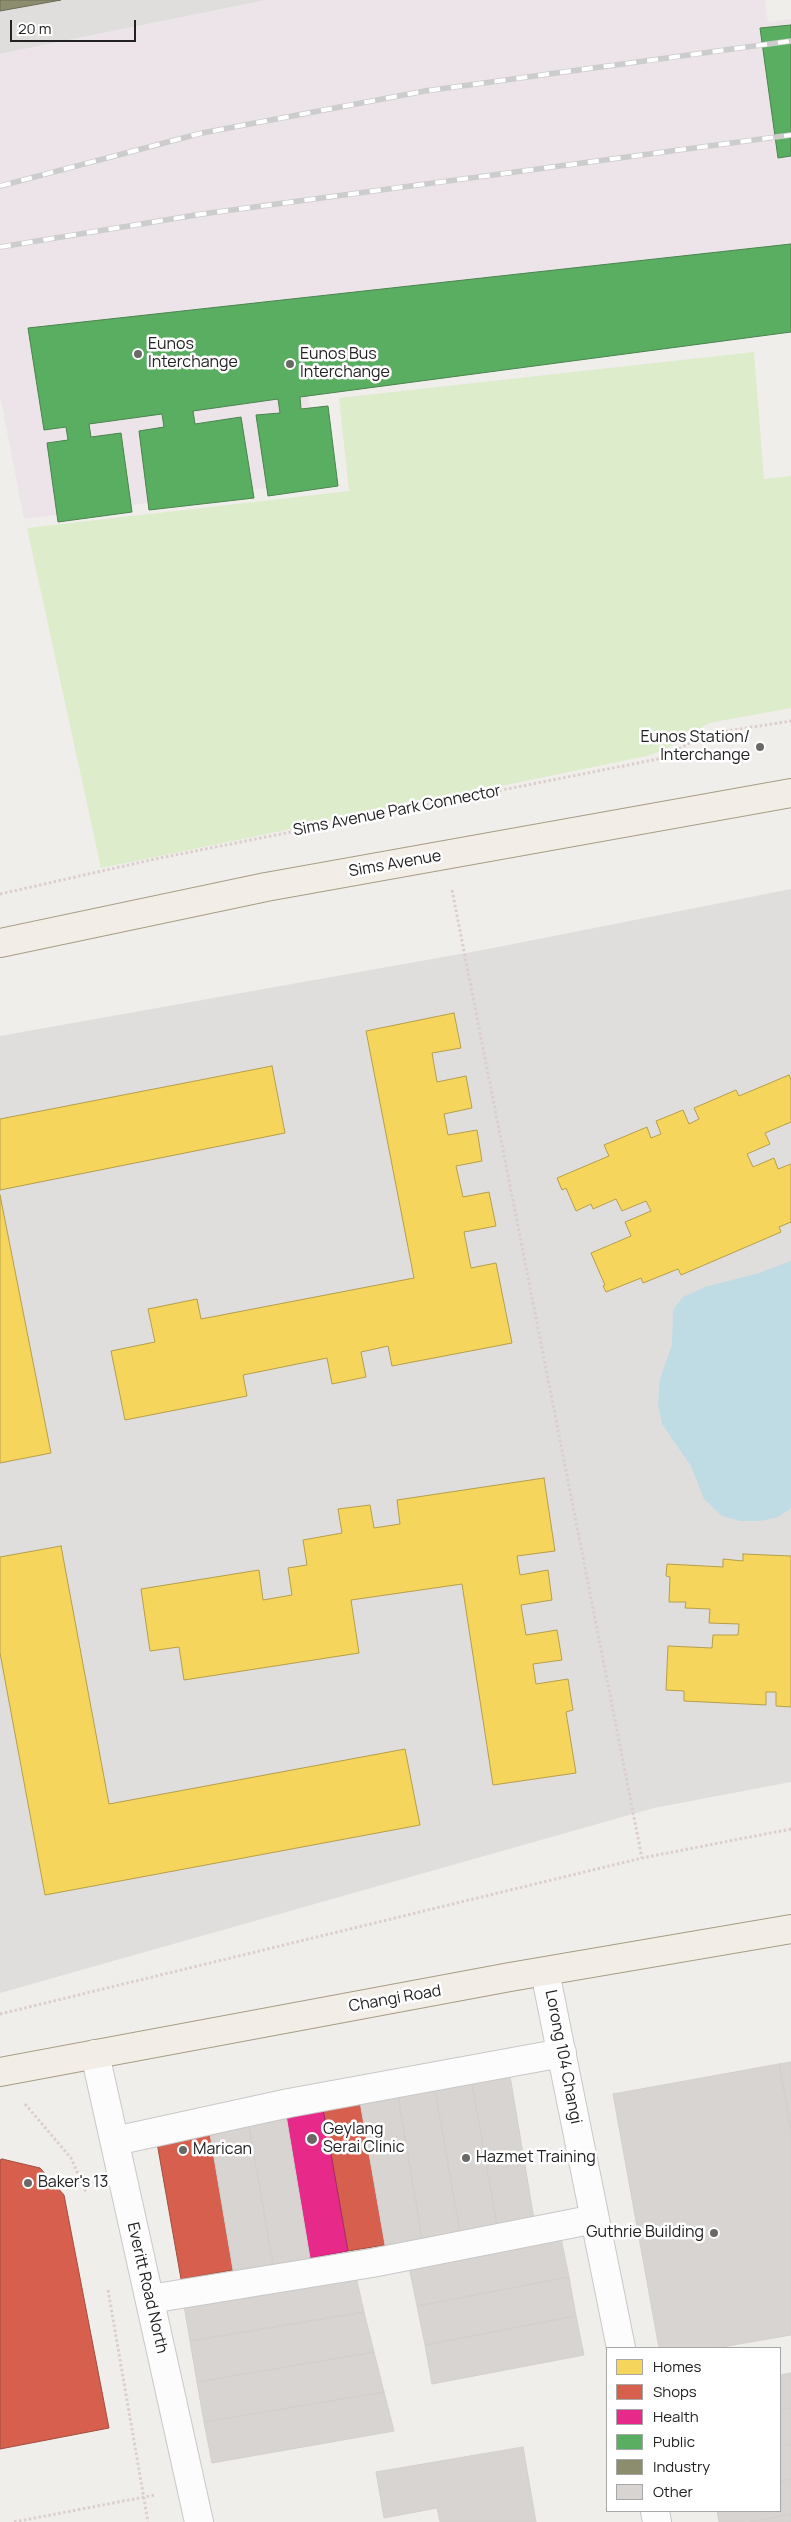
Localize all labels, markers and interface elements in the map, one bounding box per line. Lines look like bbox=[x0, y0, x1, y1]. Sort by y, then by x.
scale bar bbox=[12, 10, 139, 42]
text: 20 m bbox=[18, 18, 51, 39]
place label: Eunos Interchange bbox=[148, 335, 238, 373]
place label: Eunos Bus Interchange bbox=[300, 345, 390, 383]
marker: Eunos Interchange bbox=[132, 348, 144, 360]
marker: Eunos Bus Interchange bbox=[284, 358, 296, 370]
place label: Eunos Station/ Interchange bbox=[640, 728, 750, 766]
marker: Eunos Station/ Interchange bbox=[754, 741, 766, 753]
street label: Sims Avenue Park Connector bbox=[291, 781, 503, 841]
street label: Sims Avenue bbox=[347, 846, 443, 882]
street label: Changi Road bbox=[347, 1981, 443, 2017]
street label: Lorong 104 Changi bbox=[541, 1988, 585, 2126]
place label: Geylang Serai Clinic bbox=[323, 2120, 405, 2158]
marker: Geylang Serai Clinic bbox=[305, 2132, 319, 2146]
place label: Marican bbox=[193, 2140, 252, 2160]
marker: Marican bbox=[177, 2144, 189, 2156]
place label: Hazmet Training bbox=[476, 2148, 596, 2168]
marker: Hazmet Training bbox=[460, 2152, 472, 2164]
place label: Baker's 13 bbox=[38, 2173, 108, 2193]
marker: Baker's 13 bbox=[22, 2177, 34, 2189]
street label: Everitt Road North bbox=[123, 2221, 171, 2355]
place label: Guthrie Building bbox=[586, 2223, 704, 2243]
marker: Guthrie Building bbox=[708, 2227, 720, 2239]
legend bbox=[606, 2347, 781, 2512]
text: Homes bbox=[653, 2356, 701, 2377]
text: Shops bbox=[653, 2381, 697, 2402]
text: Health bbox=[653, 2406, 699, 2427]
text: Public bbox=[653, 2431, 695, 2452]
text: Industry bbox=[653, 2456, 710, 2477]
text: Other bbox=[653, 2481, 693, 2502]

